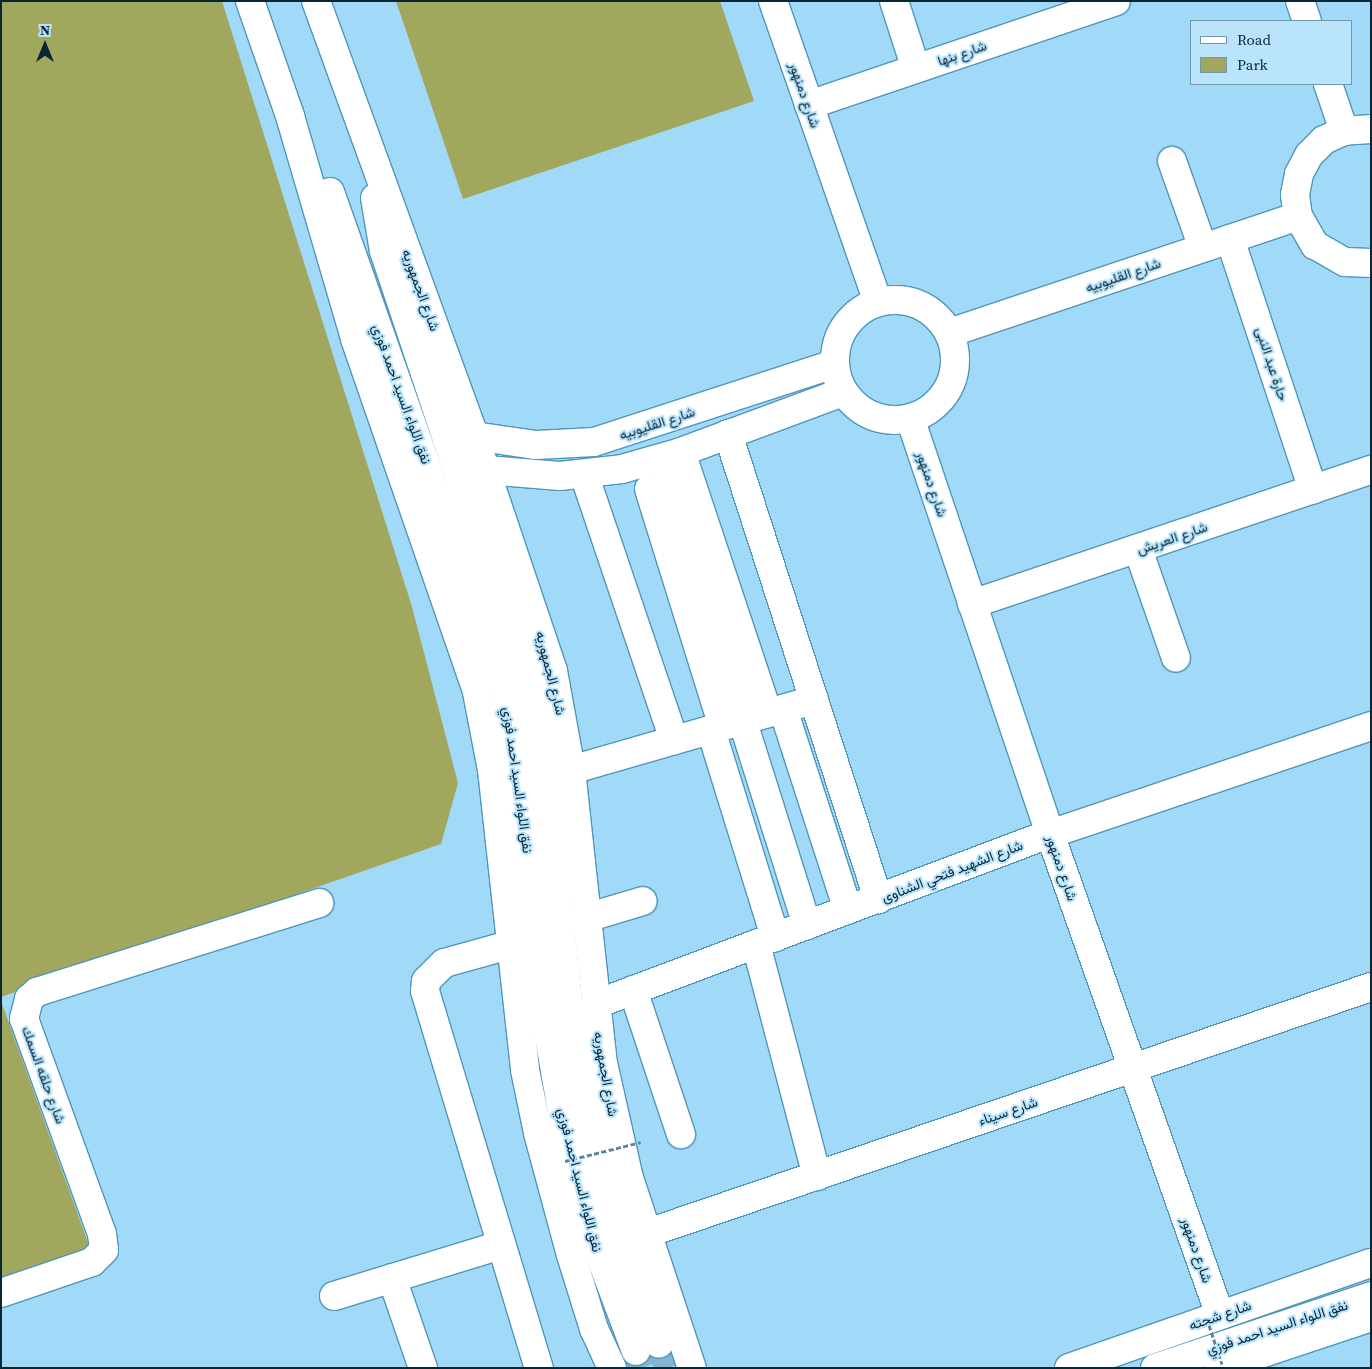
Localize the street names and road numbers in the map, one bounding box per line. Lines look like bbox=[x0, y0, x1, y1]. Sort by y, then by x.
street label: شارع بنها bbox=[935, 37, 989, 69]
street label: شارع دمنهور bbox=[786, 60, 824, 130]
street label: شارع الجمهوريه bbox=[398, 247, 444, 333]
street label: شارع القليوبيه bbox=[1083, 254, 1163, 296]
street label: نفق اللواء السيد احمد فوزي bbox=[369, 322, 435, 466]
street label: حارة عبد النبى bbox=[1252, 325, 1292, 403]
street label: شارع القليوبيه bbox=[617, 403, 697, 443]
street label: شارع دمنهور bbox=[913, 449, 951, 519]
street label: شارع العريش bbox=[1134, 518, 1210, 558]
street label: شارع الجمهوريه bbox=[532, 629, 570, 717]
street label: نفق اللواء السيد احمد فوزي bbox=[499, 706, 537, 854]
street label: شارع دمنهور bbox=[1043, 833, 1081, 903]
street label: شارع الشهيد فتحي الشناوى bbox=[879, 836, 1025, 906]
street label: شارع حلقه السمك bbox=[19, 1024, 69, 1126]
street label: شارع الجمهوريه bbox=[590, 1030, 622, 1118]
street label: شارع سيناء bbox=[976, 1093, 1040, 1129]
street label: نفق اللواء السيد احمد فوزي bbox=[554, 1106, 606, 1254]
street label: شارع دمنهور bbox=[1178, 1215, 1216, 1285]
street label: نفق اللواء السيد احمد فوزي bbox=[1204, 1296, 1350, 1358]
street label: شارع شحته bbox=[1187, 1297, 1253, 1333]

